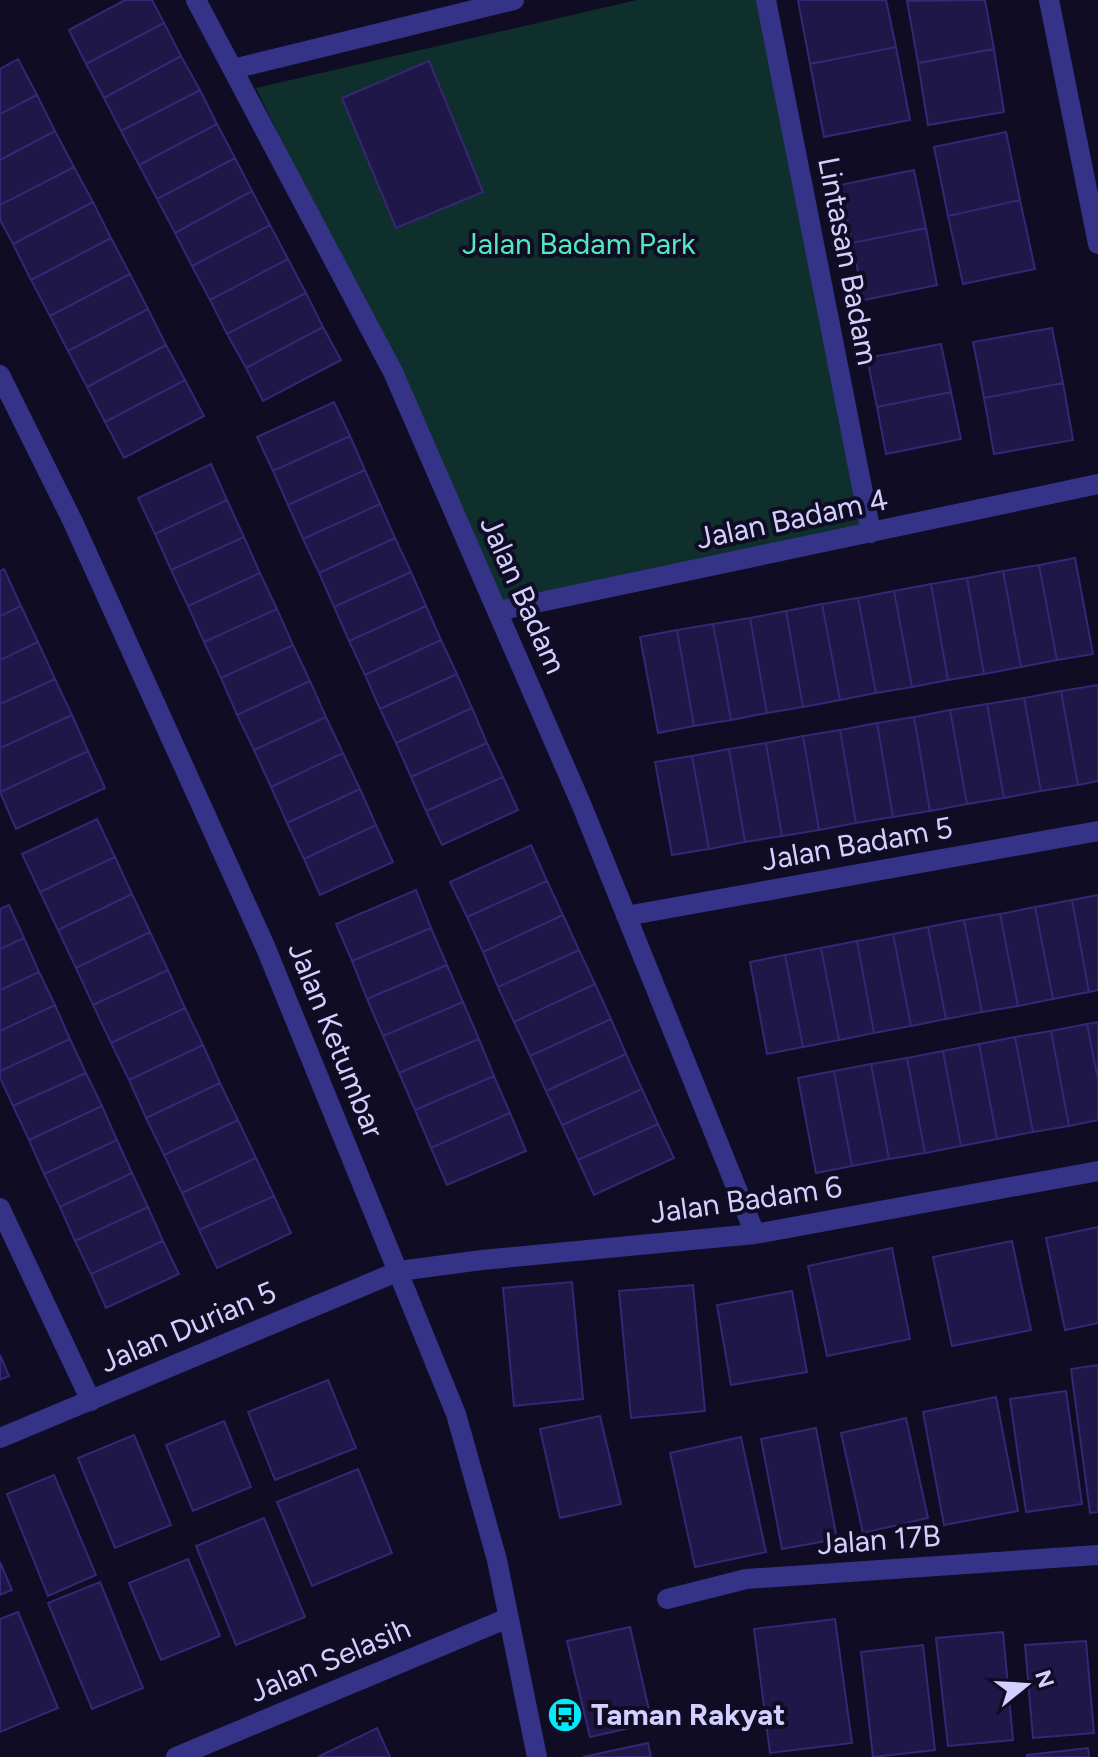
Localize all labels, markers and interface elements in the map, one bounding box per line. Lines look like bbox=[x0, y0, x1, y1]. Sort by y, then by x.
street label: Lintasan Badam bbox=[810, 154, 887, 368]
park label: Jalan Badam Park bbox=[462, 225, 696, 262]
street label: Jalan Badam 4 bbox=[693, 480, 891, 557]
street label: Jalan Badam bbox=[472, 510, 575, 679]
street label: Jalan Badam 5 bbox=[758, 808, 955, 879]
street label: Jalan Ketumbar bbox=[280, 937, 393, 1143]
street label: Jalan Badam 6 bbox=[648, 1168, 844, 1231]
street label: Jalan Durian 5 bbox=[94, 1273, 282, 1380]
street label: Jalan 17B bbox=[816, 1517, 942, 1562]
street label: Jalan Selasih bbox=[244, 1609, 416, 1710]
north arrow bbox=[986, 1645, 1066, 1725]
text: N bbox=[1029, 1667, 1060, 1691]
bus stop icon: Taman Rakyat bbox=[546, 1696, 584, 1734]
place label: Taman Rakyat bbox=[591, 1696, 785, 1733]

